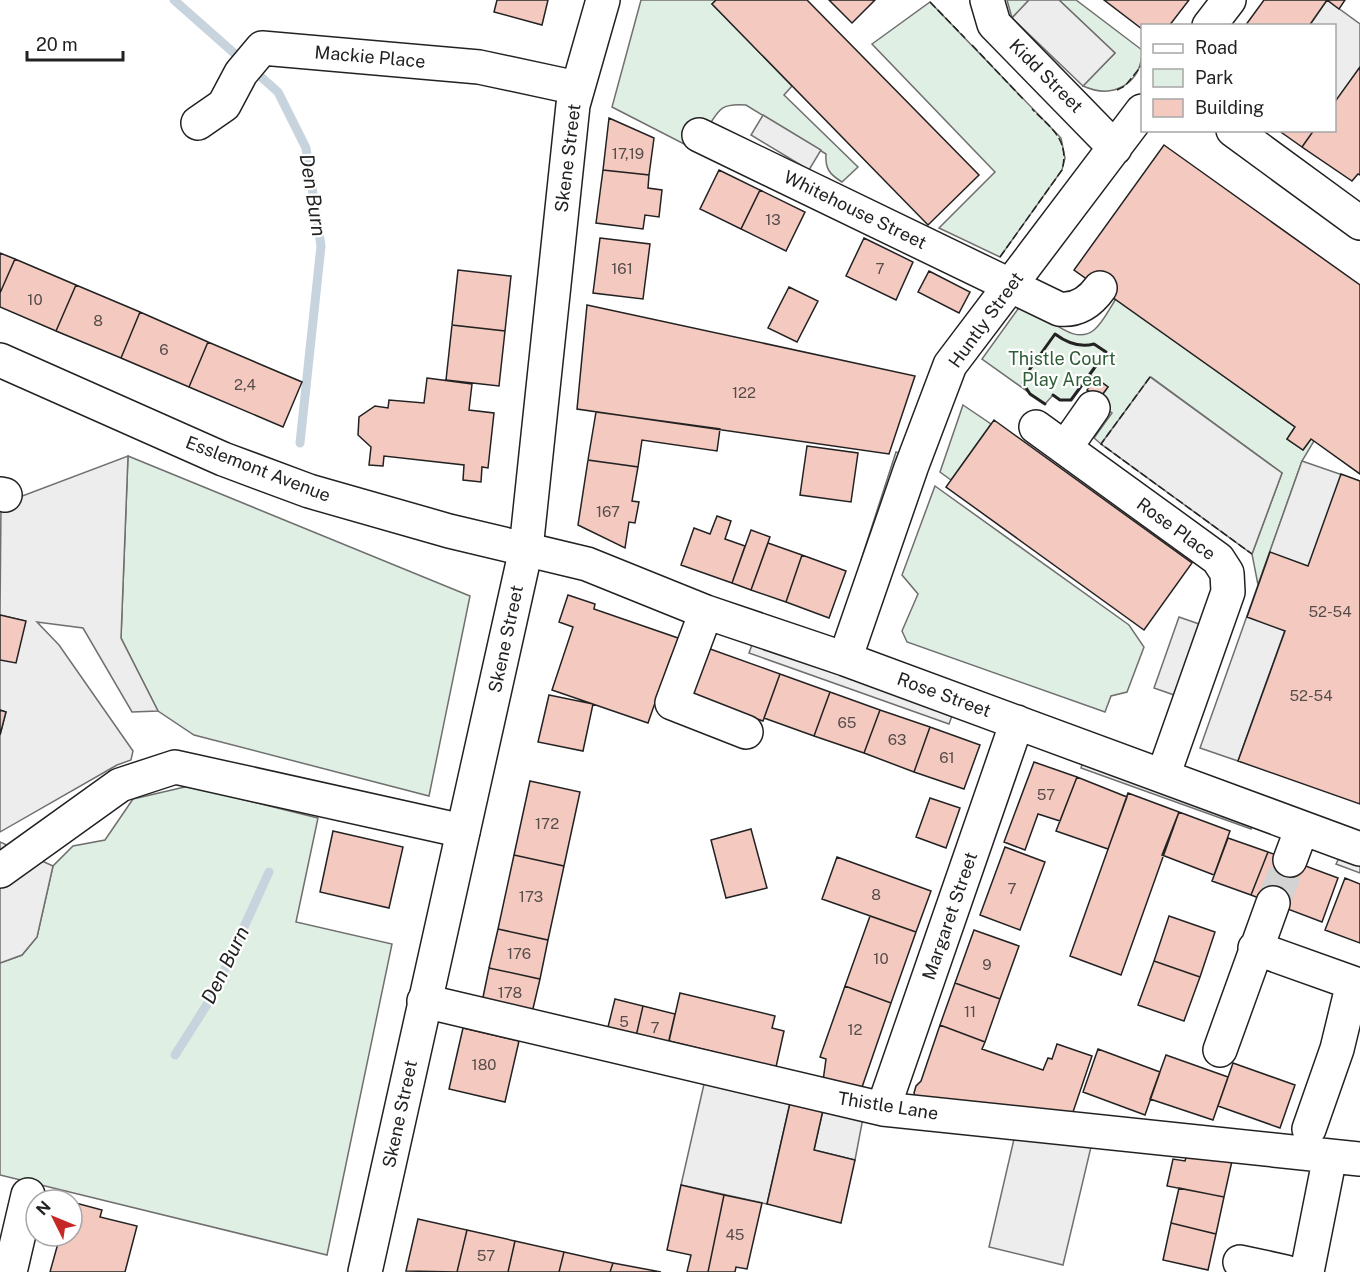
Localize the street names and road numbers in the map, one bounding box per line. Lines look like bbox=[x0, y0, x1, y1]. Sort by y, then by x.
street label: Kidd Street bbox=[1005, 35, 1087, 117]
street label: Mackie Place bbox=[314, 41, 426, 72]
street label: Skene Street bbox=[550, 102, 585, 213]
street label: Whitehouse Street bbox=[780, 166, 930, 253]
street label: Huntly Street bbox=[944, 268, 1027, 372]
street label: Esslemont Avenue bbox=[183, 431, 334, 506]
street label: Rose Place bbox=[1133, 493, 1220, 564]
street label: Skene Street bbox=[484, 583, 527, 695]
street label: Rose Street bbox=[894, 668, 994, 721]
street label: Margaret Street bbox=[918, 849, 981, 983]
street label: Skene Street bbox=[378, 1058, 421, 1170]
street label: Thistle Lane bbox=[836, 1087, 940, 1124]

